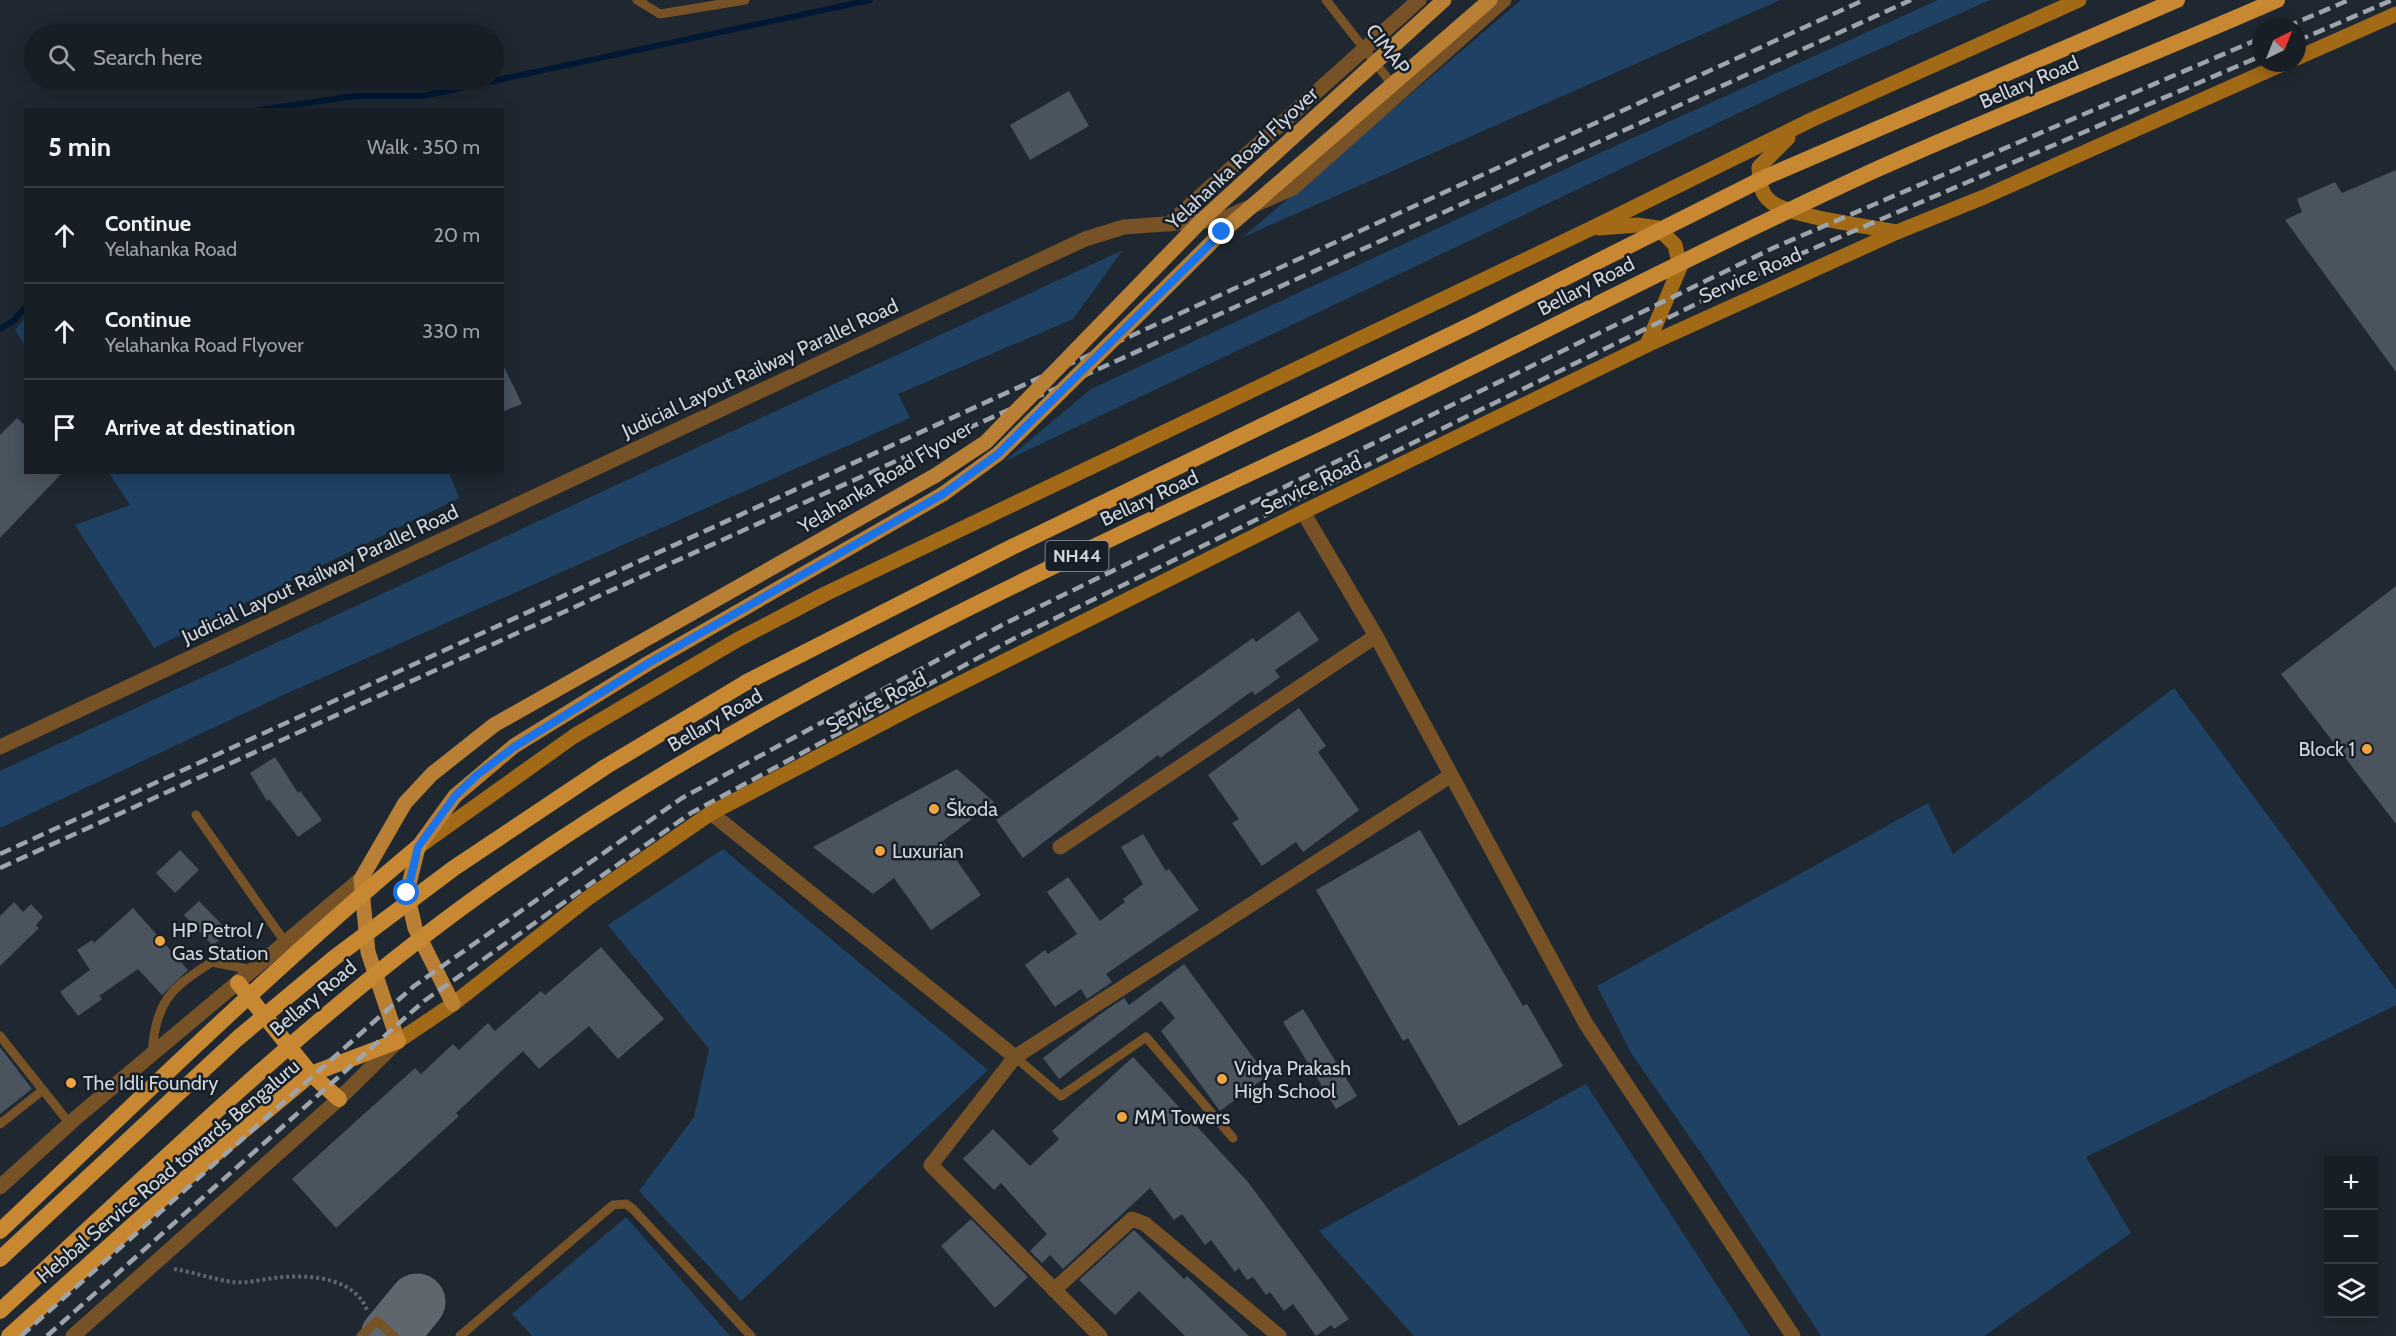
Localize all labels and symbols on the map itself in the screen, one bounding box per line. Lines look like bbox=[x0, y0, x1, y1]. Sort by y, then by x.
north arrow bbox=[2252, 18, 2306, 72]
street label: CIMAP bbox=[1361, 19, 1415, 79]
street label: Bellary Road bbox=[1976, 50, 2082, 114]
street label: Yelahanka Road Flyover bbox=[1160, 81, 1323, 235]
route end bbox=[1208, 218, 1234, 244]
street label: Service Road bbox=[1695, 242, 1805, 308]
street label: Bellary Road bbox=[1534, 251, 1638, 321]
street label: Judicial Layout Railway Parallel Road bbox=[617, 293, 902, 443]
street label: Yelahanka Road Flyover bbox=[793, 415, 977, 539]
street label: Service Road bbox=[1257, 450, 1365, 520]
street label: Bellary Road bbox=[1096, 465, 1202, 531]
street label: Judicial Layout Railway Parallel Road bbox=[177, 499, 462, 649]
road number: NH44 bbox=[1046, 541, 1108, 571]
street label: Service Road bbox=[822, 666, 930, 738]
street label: Bellary Road bbox=[663, 683, 767, 757]
place label: Block 1 bbox=[2299, 737, 2355, 761]
marker: Block 1 bbox=[2360, 742, 2374, 756]
place label: Škoda bbox=[946, 797, 998, 821]
marker: Škoda bbox=[927, 802, 941, 816]
place label: Luxurian bbox=[892, 839, 964, 863]
marker: Luxurian bbox=[873, 844, 887, 858]
route start bbox=[393, 879, 419, 905]
place label: HP Petrol / Gas Station bbox=[172, 918, 269, 965]
marker: HP Petrol / Gas Station bbox=[153, 934, 167, 948]
street label: Bellary Road bbox=[265, 955, 361, 1041]
street label: Hebbal Service Road towards Bengaluru bbox=[32, 1054, 304, 1288]
place label: Vidya Prakash High School bbox=[1234, 1056, 1351, 1103]
place label: The Idli Foundry bbox=[83, 1071, 218, 1095]
marker: Vidya Prakash High School bbox=[1215, 1072, 1229, 1086]
marker: The Idli Foundry bbox=[64, 1076, 78, 1090]
place label: MM Towers bbox=[1134, 1105, 1230, 1129]
marker: MM Towers bbox=[1115, 1110, 1129, 1124]

